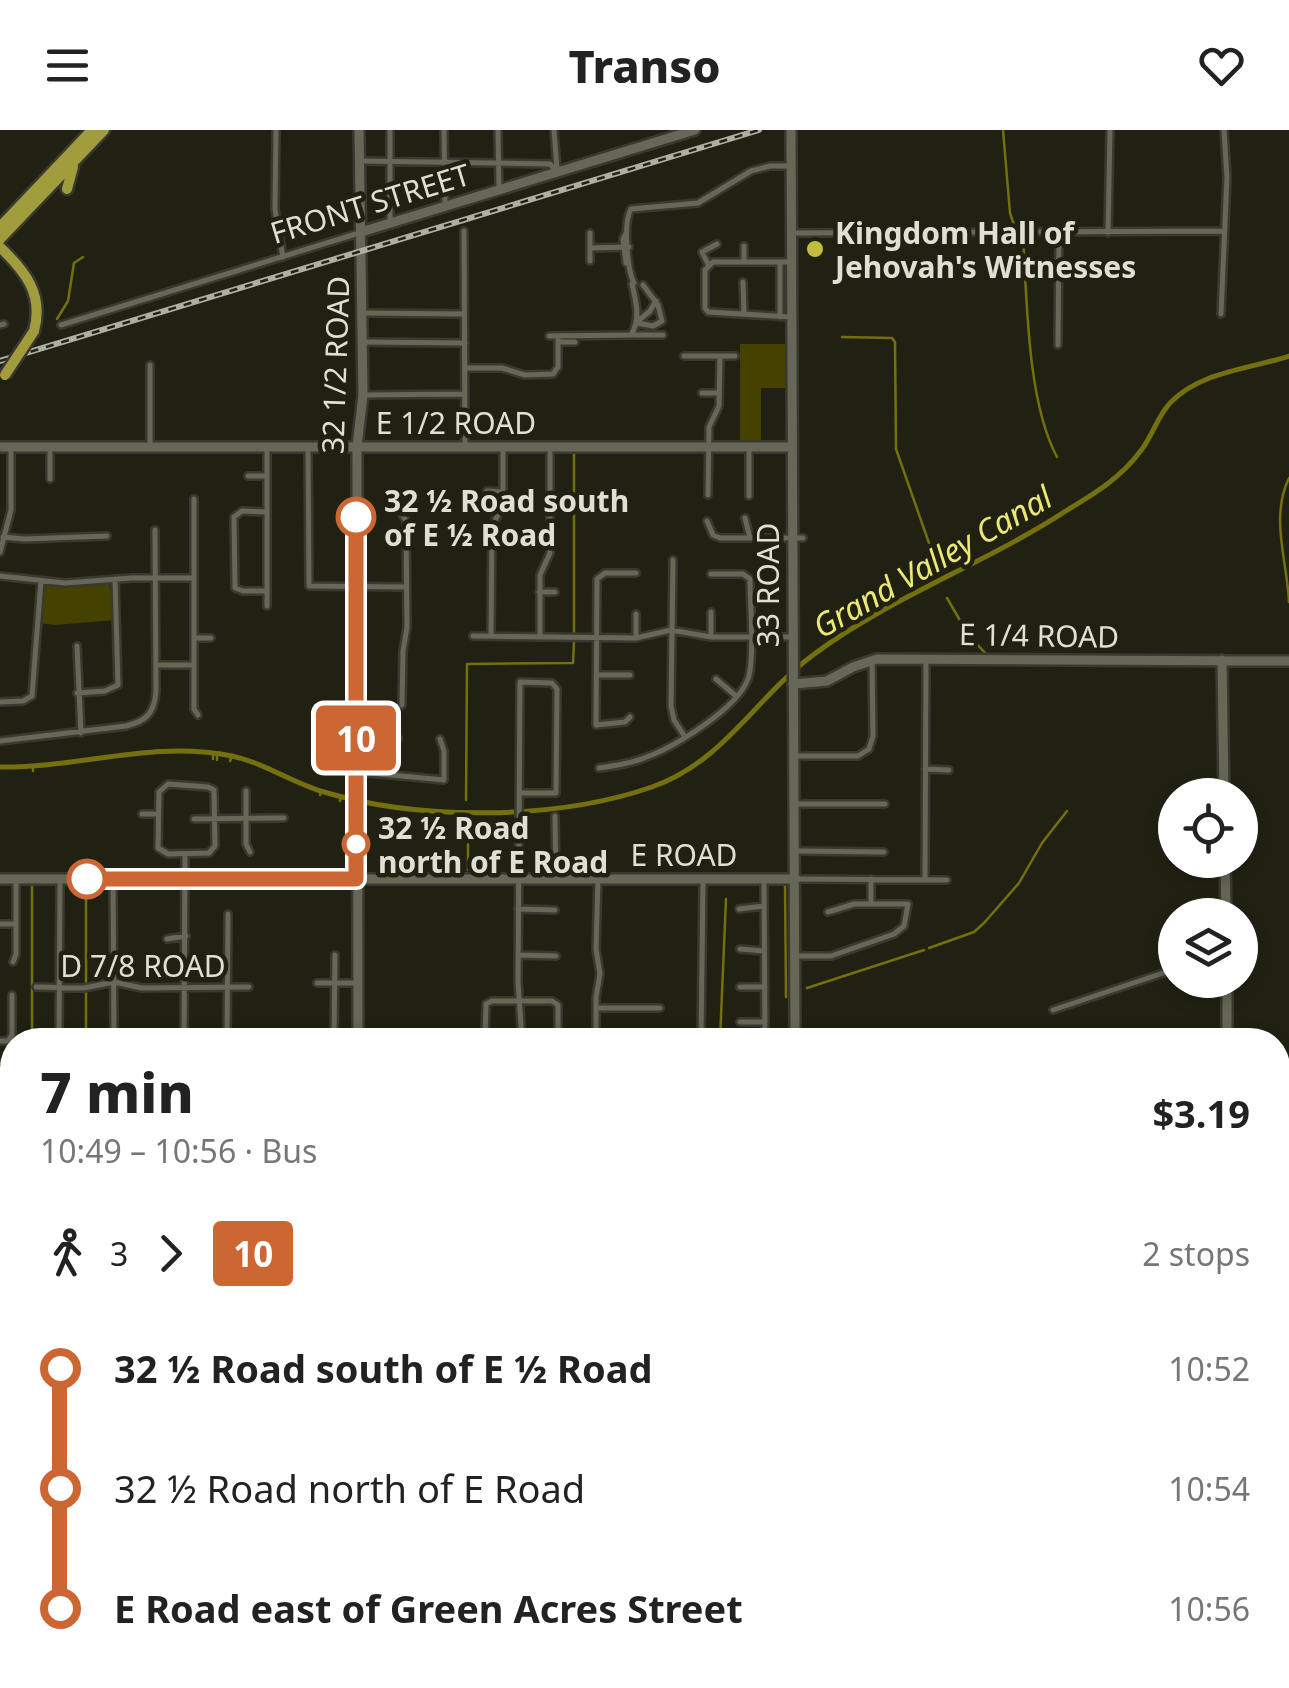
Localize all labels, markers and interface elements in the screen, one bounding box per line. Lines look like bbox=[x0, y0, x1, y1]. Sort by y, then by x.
text: Transo bbox=[568, 35, 721, 96]
icon: menu bbox=[40, 38, 95, 93]
icon: heart bbox=[1194, 38, 1249, 93]
street label: FRONT STREET bbox=[265, 153, 475, 253]
place label: Kingdom Hall of Jehovah's Witnesses bbox=[832, 212, 1136, 287]
marker: Kingdom Hall of Jehovah's Witnesses bbox=[804, 238, 826, 260]
street label: 32 1/2 ROAD bbox=[311, 275, 359, 455]
street label: E 1/2 ROAD bbox=[376, 402, 536, 443]
water label: Grand Valley Canal bbox=[805, 475, 1060, 647]
place label: 32 ½ Road south of E ½ Road bbox=[384, 480, 629, 555]
marker: 32 ½ Road south of E ½ Road bbox=[337, 498, 375, 536]
street label: 33 ROAD bbox=[747, 523, 788, 647]
street label: E 1/4 ROAD bbox=[958, 613, 1120, 657]
line badge: 10 bbox=[311, 706, 401, 770]
text: 10 bbox=[336, 715, 376, 762]
map controls bbox=[1158, 778, 1258, 998]
button: locate bbox=[1158, 778, 1258, 878]
place label: 32 ½ Road north of E Road bbox=[378, 807, 608, 882]
marker: 32 ½ Road north of E Road bbox=[343, 831, 369, 857]
street label: E ROAD bbox=[630, 834, 738, 875]
unlabelled marker bbox=[68, 860, 106, 898]
button: layers bbox=[1158, 898, 1258, 998]
street label: D 7/8 ROAD bbox=[60, 945, 226, 986]
text: 7 min bbox=[40, 1054, 194, 1129]
text: $3.19 bbox=[1152, 1087, 1250, 1139]
text: 10:49 – 10:56 · Bus bbox=[40, 1129, 317, 1172]
icon: walk bbox=[40, 1226, 95, 1281]
icon: forward bbox=[143, 1226, 198, 1281]
text: 10 bbox=[233, 1230, 273, 1277]
text: 3 bbox=[110, 1232, 128, 1275]
text: 2 stops bbox=[1142, 1232, 1250, 1275]
text: 32 ½ Road south of E ½ Road bbox=[114, 1342, 652, 1394]
text: 10:52 bbox=[1168, 1347, 1250, 1390]
text: 32 ½ Road north of E Road bbox=[114, 1462, 585, 1514]
text: 10:54 bbox=[1168, 1467, 1250, 1510]
text: E Road east of Green Acres Street bbox=[114, 1582, 743, 1634]
text: 10:56 bbox=[1168, 1587, 1250, 1630]

